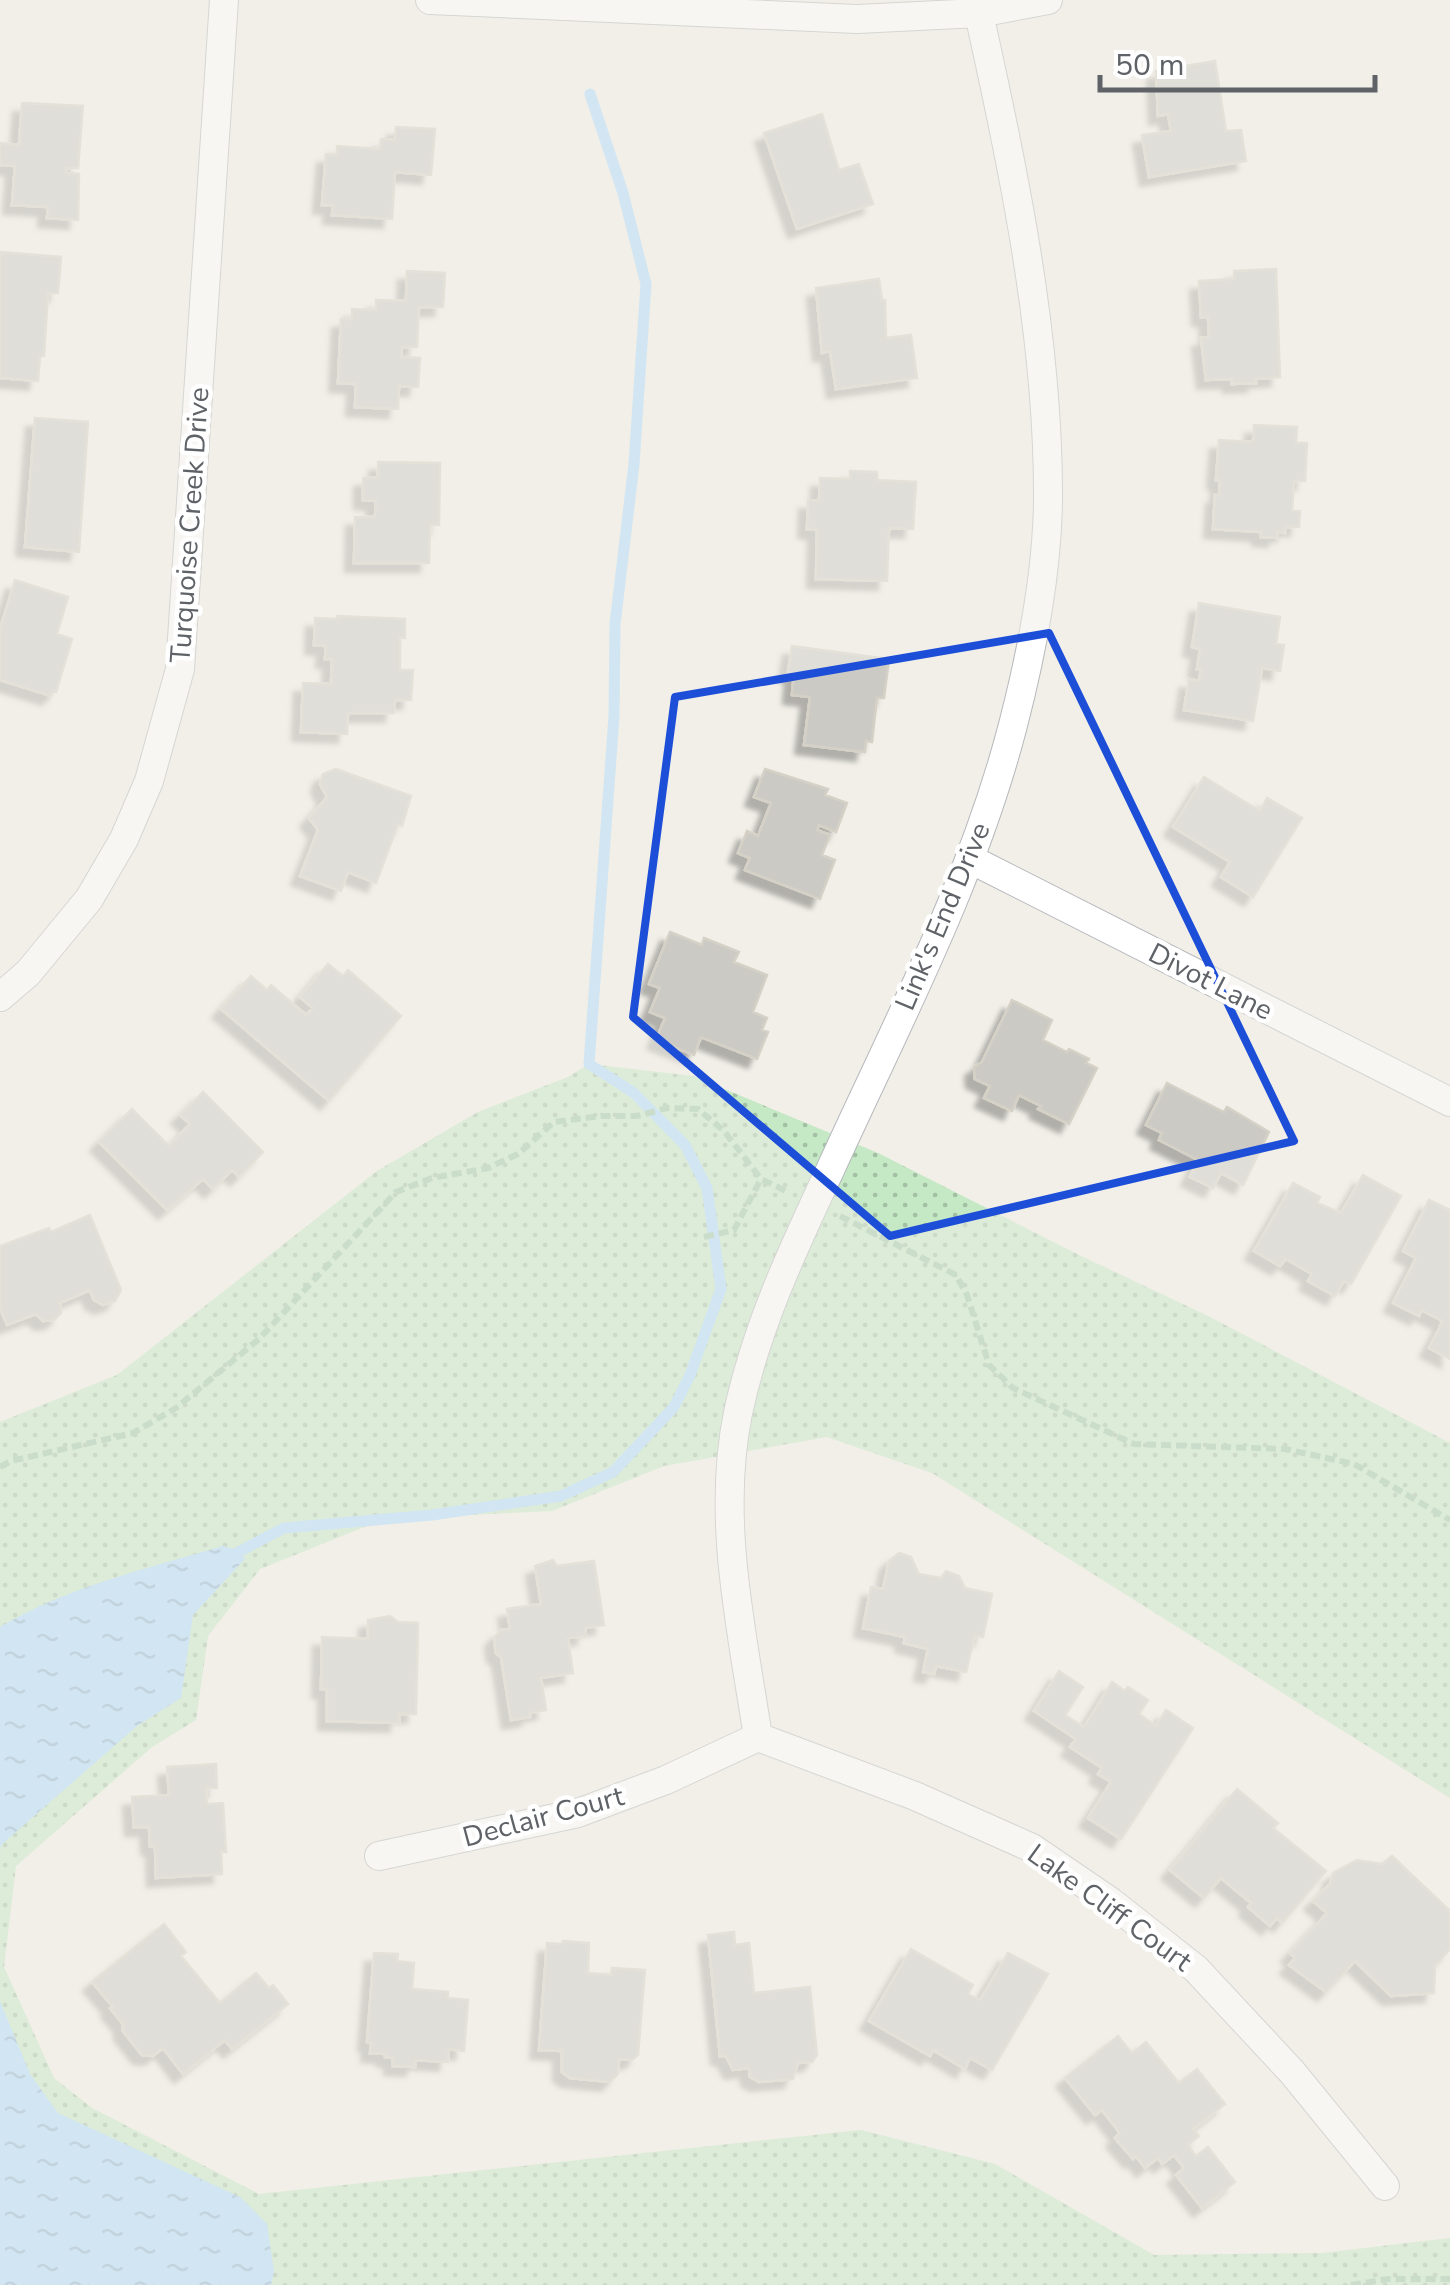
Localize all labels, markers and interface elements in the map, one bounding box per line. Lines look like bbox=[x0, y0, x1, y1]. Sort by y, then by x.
scale bar bbox=[1100, 30, 1375, 92]
text: 50 m bbox=[1115, 45, 1184, 86]
street label: Turquoise Creek Drive bbox=[161, 386, 219, 664]
street label: Link's End Drive bbox=[886, 817, 1000, 1016]
street label: Divot Lane bbox=[1142, 934, 1279, 1029]
street label: Declair Court bbox=[459, 1777, 628, 1857]
street label: Lake Cliff Court bbox=[1020, 1835, 1199, 1980]

